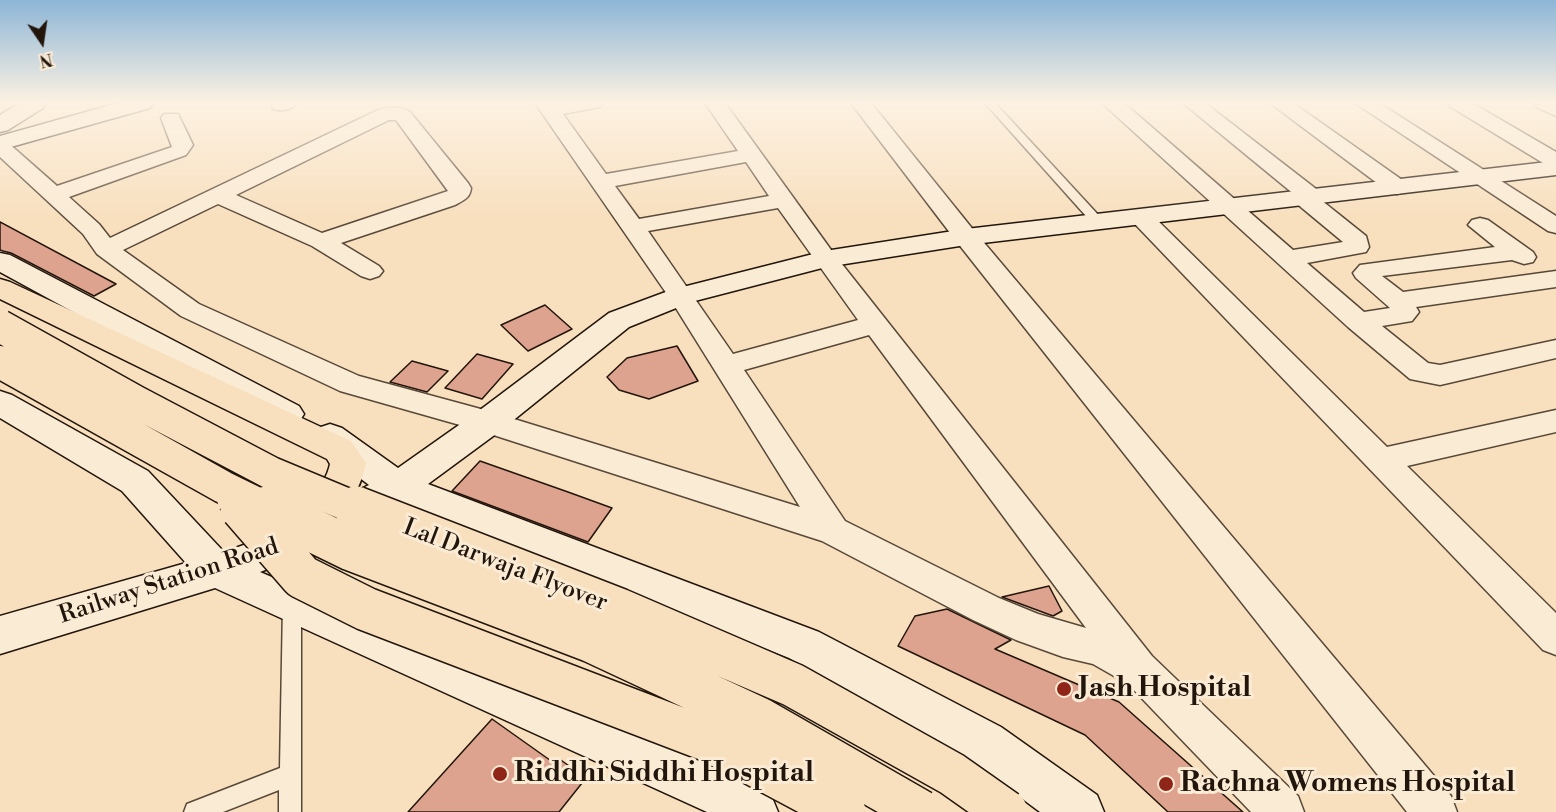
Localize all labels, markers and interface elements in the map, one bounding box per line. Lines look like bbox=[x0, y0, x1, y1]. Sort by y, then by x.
north arrow bbox=[12, 12, 72, 72]
text: N bbox=[38, 48, 54, 71]
street label: Lal Darwaja Flyover bbox=[399, 514, 611, 618]
street label: Railway Station Road bbox=[56, 533, 282, 631]
place label: Jash Hospital bbox=[1078, 672, 1251, 706]
marker: Jash Hospital bbox=[1055, 680, 1073, 698]
place label: Riddhi Siddhi Hospital bbox=[514, 757, 814, 791]
marker: Riddhi Siddhi Hospital bbox=[491, 765, 509, 783]
place label: Rachna Womens Hospital bbox=[1180, 767, 1515, 801]
marker: Rachna Womens Hospital bbox=[1157, 775, 1175, 793]

